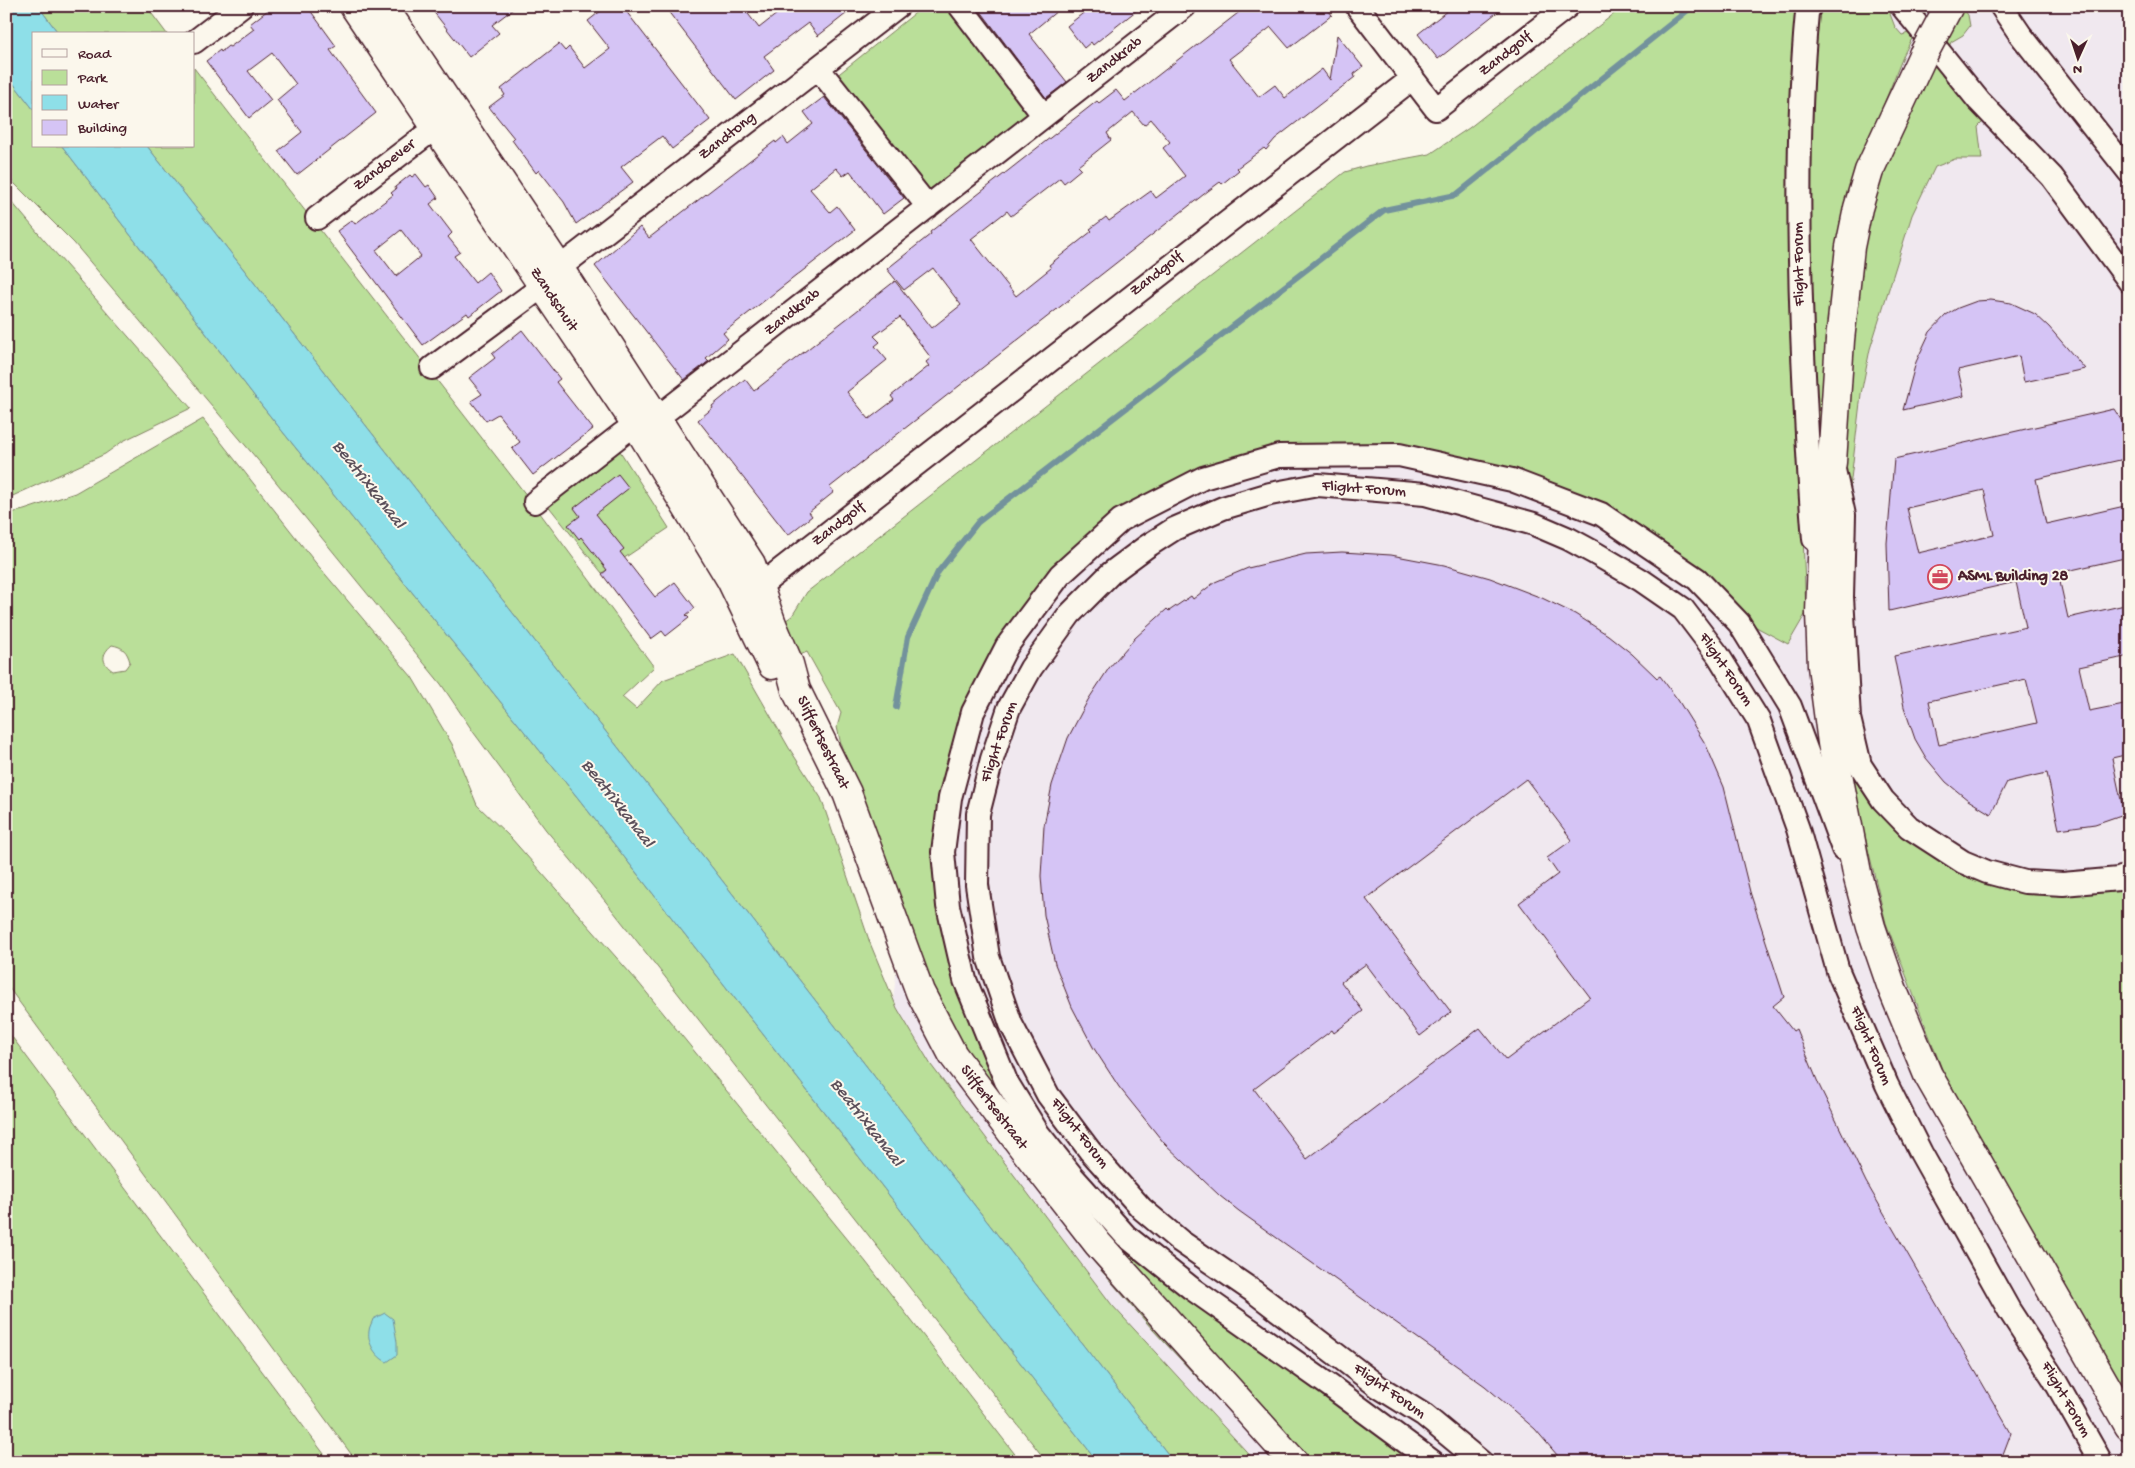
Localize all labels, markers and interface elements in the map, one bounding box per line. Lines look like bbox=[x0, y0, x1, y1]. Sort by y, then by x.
street label: Zandgolf bbox=[1476, 28, 1537, 82]
legend bbox=[32, 32, 195, 148]
north arrow bbox=[2052, 32, 2102, 82]
street label: Zandkrab bbox=[1083, 33, 1147, 89]
text: Road bbox=[78, 46, 112, 64]
text: N bbox=[2072, 60, 2082, 77]
text: Park bbox=[77, 70, 108, 88]
text: Water bbox=[78, 96, 120, 114]
street label: Zandtong bbox=[695, 109, 761, 165]
text: Building bbox=[77, 120, 127, 138]
street label: Zandoever bbox=[350, 135, 421, 196]
street label: Flight Forum bbox=[1790, 221, 1810, 307]
street label: Zandgolf bbox=[1127, 248, 1188, 302]
street label: Zandschuit bbox=[525, 264, 582, 337]
street label: Zandkrab bbox=[761, 285, 825, 341]
water label: Beatrixkanaal bbox=[327, 437, 410, 534]
street label: Flight Forum bbox=[1320, 478, 1407, 502]
street label: Zandgolf bbox=[809, 498, 870, 552]
office icon: ASML Building 28 bbox=[1927, 564, 1953, 590]
place label: ASML Building 28 bbox=[1957, 568, 2068, 587]
street label: Flight Forum bbox=[1693, 629, 1757, 711]
street label: Sliffertsestraat bbox=[791, 693, 853, 794]
street label: Flight Forum bbox=[977, 698, 1023, 786]
water label: Beatrixkanaal bbox=[576, 756, 659, 853]
street label: Flight Forum bbox=[1844, 1003, 1895, 1089]
street label: Sliffertsestraat bbox=[955, 1062, 1032, 1155]
water label: Beatrixkanaal bbox=[825, 1075, 908, 1172]
street label: Flight Forum bbox=[1045, 1094, 1113, 1174]
street label: Flight Forum bbox=[2035, 1358, 2095, 1442]
street label: Flight Forum bbox=[1348, 1359, 1429, 1424]

